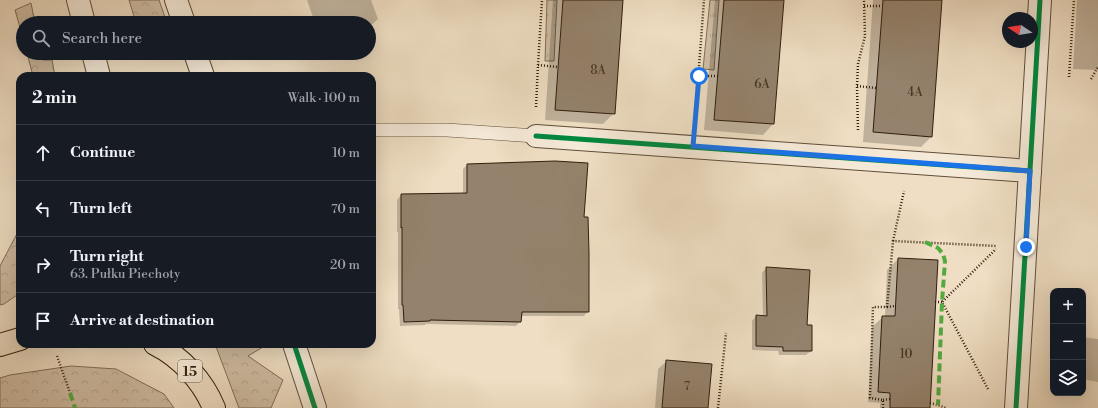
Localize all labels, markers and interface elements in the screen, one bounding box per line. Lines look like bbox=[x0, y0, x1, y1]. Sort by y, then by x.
north arrow bbox=[1002, 12, 1038, 48]
search box bbox=[16, 16, 376, 60]
icon: search bbox=[30, 27, 52, 49]
text: Search here bbox=[62, 29, 142, 48]
house number: 8A bbox=[590, 63, 607, 78]
route start bbox=[690, 67, 708, 85]
house number: 6A bbox=[754, 77, 771, 92]
house number: 4A bbox=[907, 85, 923, 100]
text: 2 min bbox=[32, 87, 77, 109]
text: Walk · 100 m bbox=[288, 90, 360, 106]
icon: ahead bbox=[32, 142, 54, 164]
text: Continue bbox=[70, 143, 135, 162]
text: 10 m bbox=[332, 145, 360, 161]
icon: left bbox=[32, 198, 54, 220]
text: Turn left bbox=[70, 199, 132, 218]
text: 70 m bbox=[331, 201, 360, 217]
route end bbox=[1017, 238, 1035, 256]
text: Turn right bbox=[70, 247, 144, 266]
icon: right bbox=[32, 254, 54, 276]
text: 20 m bbox=[330, 257, 360, 273]
text: 63. Pułku Piechoty bbox=[70, 266, 180, 282]
map controls bbox=[1050, 288, 1086, 396]
button: + bbox=[1050, 288, 1086, 324]
icon: arrive bbox=[32, 310, 54, 332]
text: Arrive at destination bbox=[70, 311, 214, 330]
button: − bbox=[1050, 324, 1086, 360]
house number: 10 bbox=[900, 347, 912, 362]
road number: 15 bbox=[178, 360, 202, 382]
button: layers bbox=[1050, 360, 1086, 396]
house number: 7 bbox=[684, 379, 690, 394]

